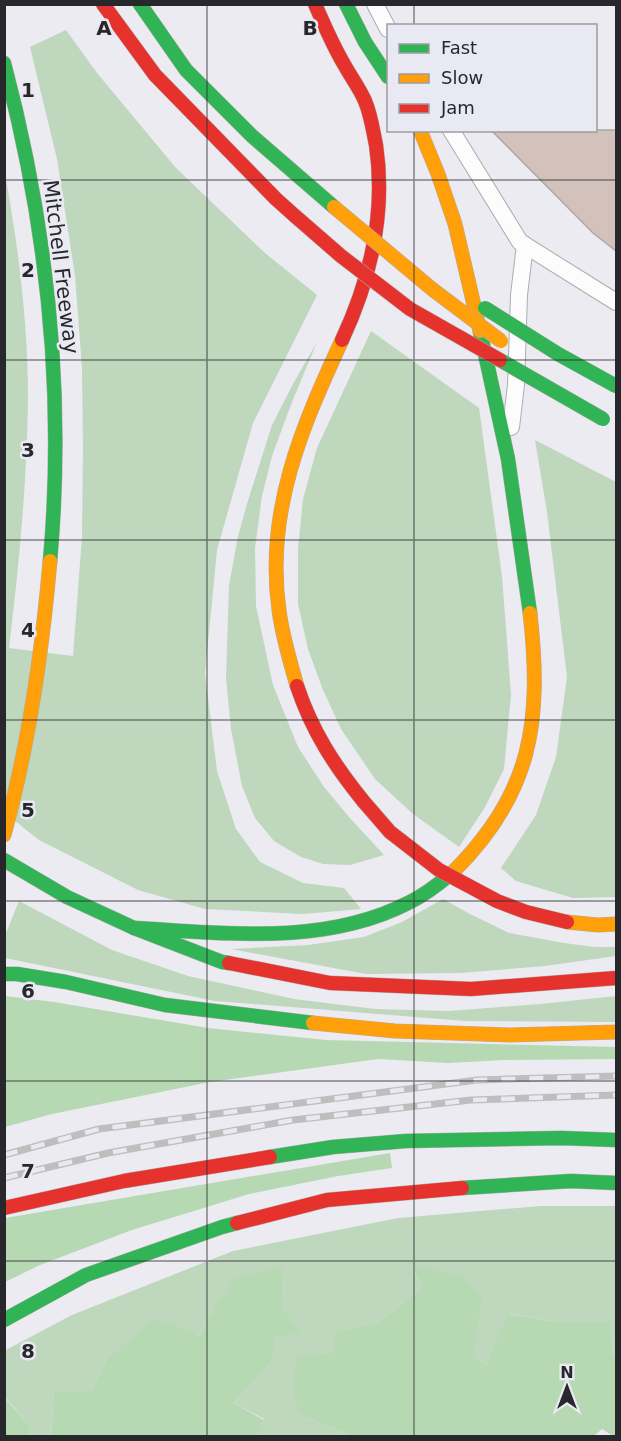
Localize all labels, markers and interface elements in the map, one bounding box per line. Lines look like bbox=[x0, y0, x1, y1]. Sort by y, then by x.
text: A bbox=[96, 16, 112, 40]
text: B bbox=[302, 16, 318, 40]
legend bbox=[387, 24, 597, 132]
text: Fast bbox=[441, 37, 477, 58]
text: Slow bbox=[441, 67, 483, 88]
text: 1 bbox=[21, 78, 35, 102]
text: Jam bbox=[440, 97, 475, 118]
street label: Mitchell Freeway bbox=[38, 179, 84, 355]
text: 2 bbox=[21, 258, 35, 282]
text: 3 bbox=[21, 438, 35, 462]
text: 4 bbox=[21, 618, 35, 642]
text: 5 bbox=[21, 798, 35, 822]
text: 6 bbox=[21, 979, 35, 1003]
text: 7 bbox=[21, 1159, 35, 1183]
text: 8 bbox=[21, 1339, 35, 1363]
north arrow bbox=[537, 1357, 597, 1417]
text: N bbox=[560, 1363, 574, 1382]

